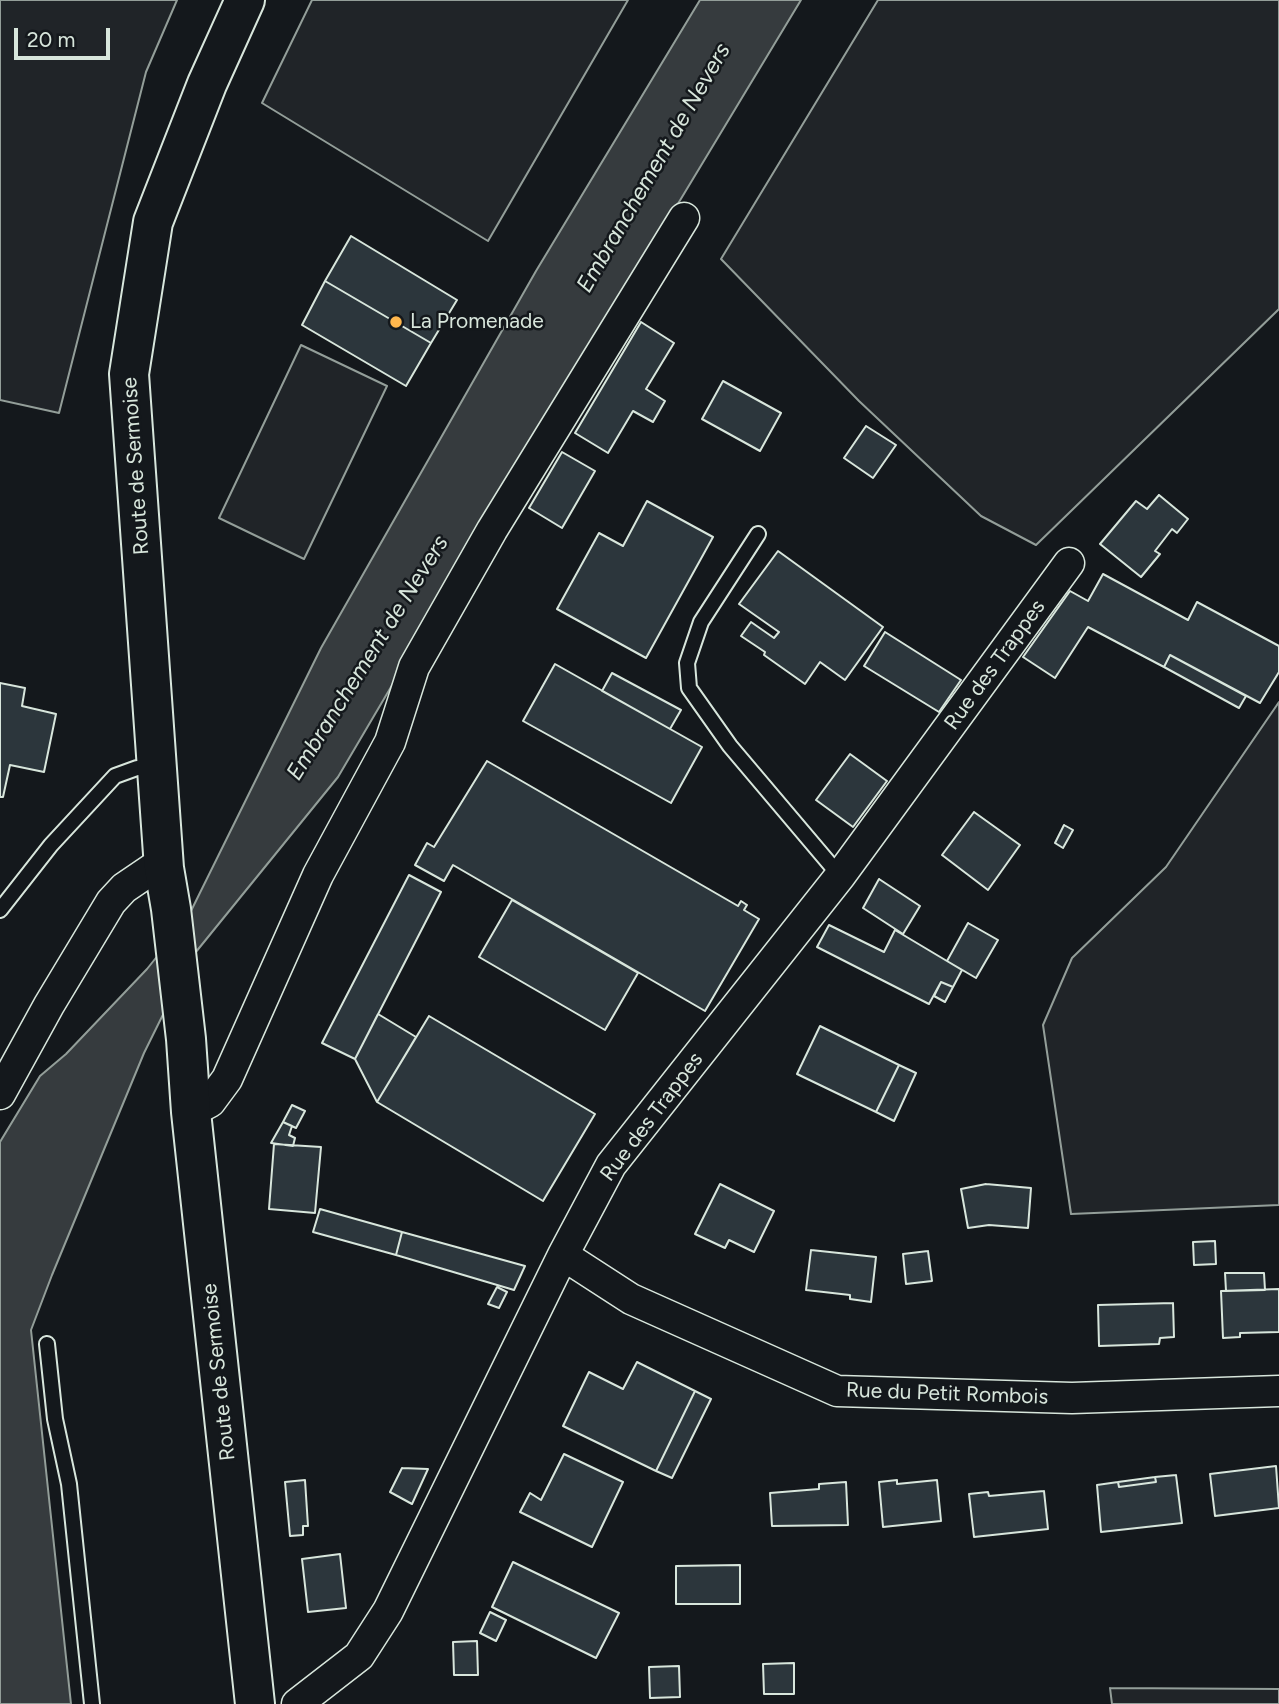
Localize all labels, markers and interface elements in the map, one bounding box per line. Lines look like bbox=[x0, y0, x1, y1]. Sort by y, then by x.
scale bar bbox=[18, 14, 114, 58]
text: 20 m bbox=[27, 27, 75, 52]
water label: Embranchement de Nevers bbox=[571, 38, 737, 298]
place label: La Promenade bbox=[410, 309, 544, 335]
marker: La Promenade bbox=[388, 314, 404, 330]
street label: Route de Sermoise bbox=[117, 376, 155, 556]
water label: Embranchement de Nevers bbox=[281, 531, 455, 785]
street label: Rue des Trappes bbox=[939, 595, 1051, 735]
street label: Rue des Trappes bbox=[595, 1048, 709, 1186]
street label: Route de Sermoise bbox=[197, 1282, 241, 1462]
street label: Rue du Petit Rombois bbox=[845, 1378, 1049, 1410]

